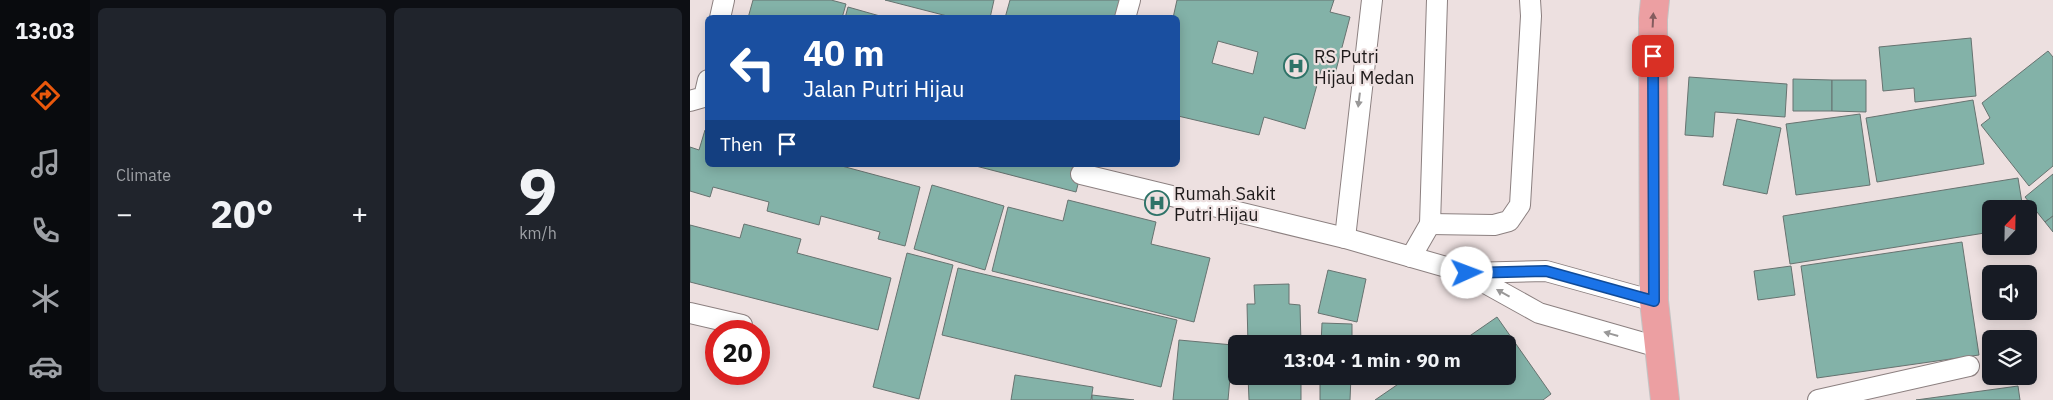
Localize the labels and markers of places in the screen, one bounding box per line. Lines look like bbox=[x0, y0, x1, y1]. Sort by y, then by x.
pin bbox=[1632, 35, 1674, 77]
place label: RS Putri Hijau Medan bbox=[1314, 45, 1415, 89]
hospital icon: RS Putri Hijau Medan bbox=[1283, 53, 1309, 79]
place label: Rumah Sakit Putri Hijau bbox=[1174, 182, 1276, 226]
hospital icon: Rumah Sakit Putri Hijau bbox=[1144, 190, 1170, 216]

